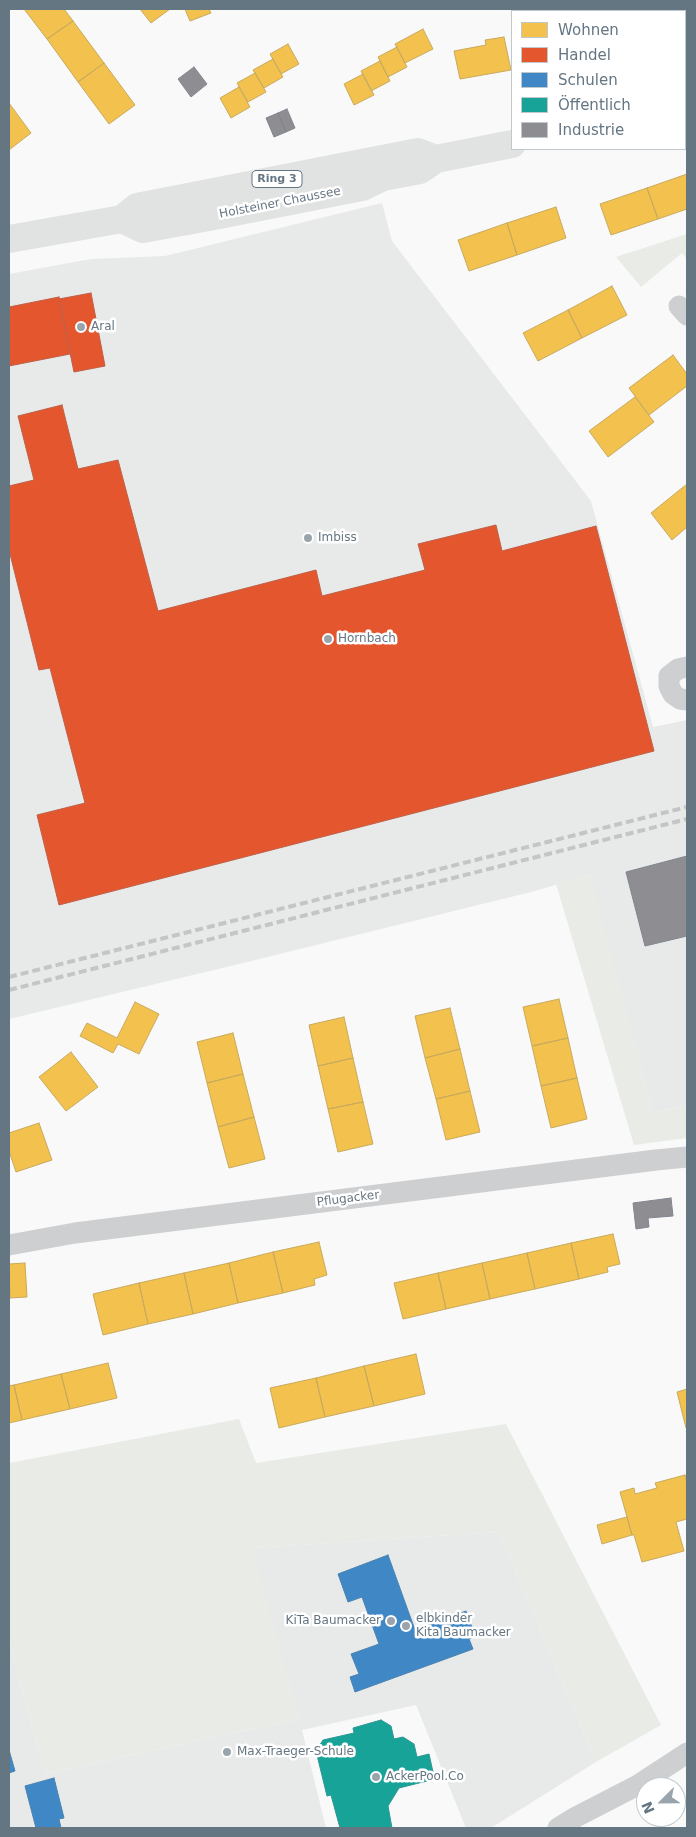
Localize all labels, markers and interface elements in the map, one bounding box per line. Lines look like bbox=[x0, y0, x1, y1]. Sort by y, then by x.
legend bbox=[511, 10, 686, 150]
text: Wohnen bbox=[558, 21, 619, 39]
text: Handel bbox=[558, 46, 611, 64]
text: Schulen bbox=[558, 71, 618, 89]
text: Öffentlich bbox=[558, 96, 631, 114]
text: Industrie bbox=[558, 121, 624, 139]
road number: Ring 3 bbox=[252, 170, 302, 188]
street label: Holsteiner Chaussee bbox=[218, 184, 342, 222]
place label: Aral bbox=[91, 320, 115, 334]
marker: Aral bbox=[75, 321, 87, 333]
place label: Imbiss bbox=[318, 531, 357, 545]
marker: Imbiss bbox=[302, 532, 314, 544]
place label: Hornbach bbox=[338, 632, 396, 646]
marker: Hornbach bbox=[322, 633, 334, 645]
street label: Pflugacker bbox=[316, 1188, 380, 1210]
place label: elbkinder Kita Baumacker bbox=[416, 1612, 511, 1640]
place label: KiTa Baumacker bbox=[286, 1614, 381, 1628]
marker: KiTa Baumacker bbox=[385, 1615, 397, 1627]
marker: elbkinder Kita Baumacker bbox=[400, 1620, 412, 1632]
place label: Max-Traeger-Schule bbox=[237, 1745, 354, 1759]
marker: Max-Traeger-Schule bbox=[221, 1746, 233, 1758]
place label: AckerPool.Co bbox=[386, 1770, 464, 1784]
marker: AckerPool.Co bbox=[370, 1771, 382, 1783]
north arrow bbox=[636, 1777, 686, 1827]
text: N bbox=[638, 1799, 658, 1816]

